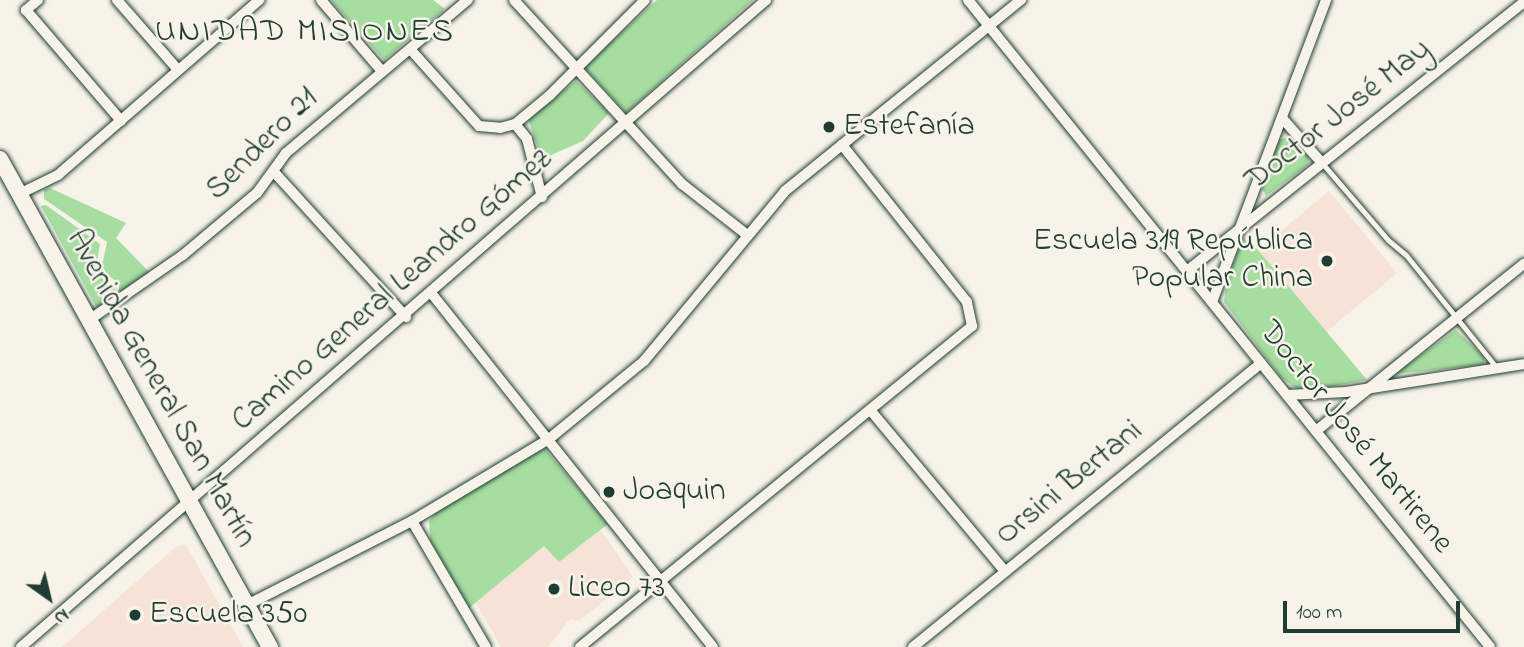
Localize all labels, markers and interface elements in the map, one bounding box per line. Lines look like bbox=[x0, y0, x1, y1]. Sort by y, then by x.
district label: UNIDAD MISIONES bbox=[157, 13, 453, 53]
street label: Doctor José May bbox=[1239, 32, 1439, 200]
street label: Sendero 21 bbox=[199, 81, 327, 209]
place label: Estefanía bbox=[843, 108, 975, 146]
marker: Estefanía bbox=[821, 119, 837, 135]
street label: Camino General Leandro Gómez bbox=[225, 141, 561, 441]
street label: Avenida General San Martín bbox=[56, 223, 264, 555]
place label: Escuela 319 República Popular China bbox=[1033, 224, 1313, 299]
marker: Escuela 319 República Popular China bbox=[1319, 253, 1335, 269]
street label: Doctor José Martirene bbox=[1249, 314, 1461, 562]
street label: Orsini Bertani bbox=[989, 413, 1151, 555]
place label: Joaquin bbox=[623, 473, 726, 511]
marker: Joaquin bbox=[601, 484, 617, 500]
north arrow bbox=[14, 563, 84, 633]
place label: Liceo 73 bbox=[568, 570, 665, 608]
marker: Liceo 73 bbox=[546, 581, 562, 597]
scale bar bbox=[1286, 588, 1463, 632]
place label: Escuela 350 bbox=[149, 596, 307, 634]
text: 100 m bbox=[1296, 598, 1342, 628]
text: N bbox=[48, 601, 74, 631]
marker: Escuela 350 bbox=[127, 607, 143, 623]

